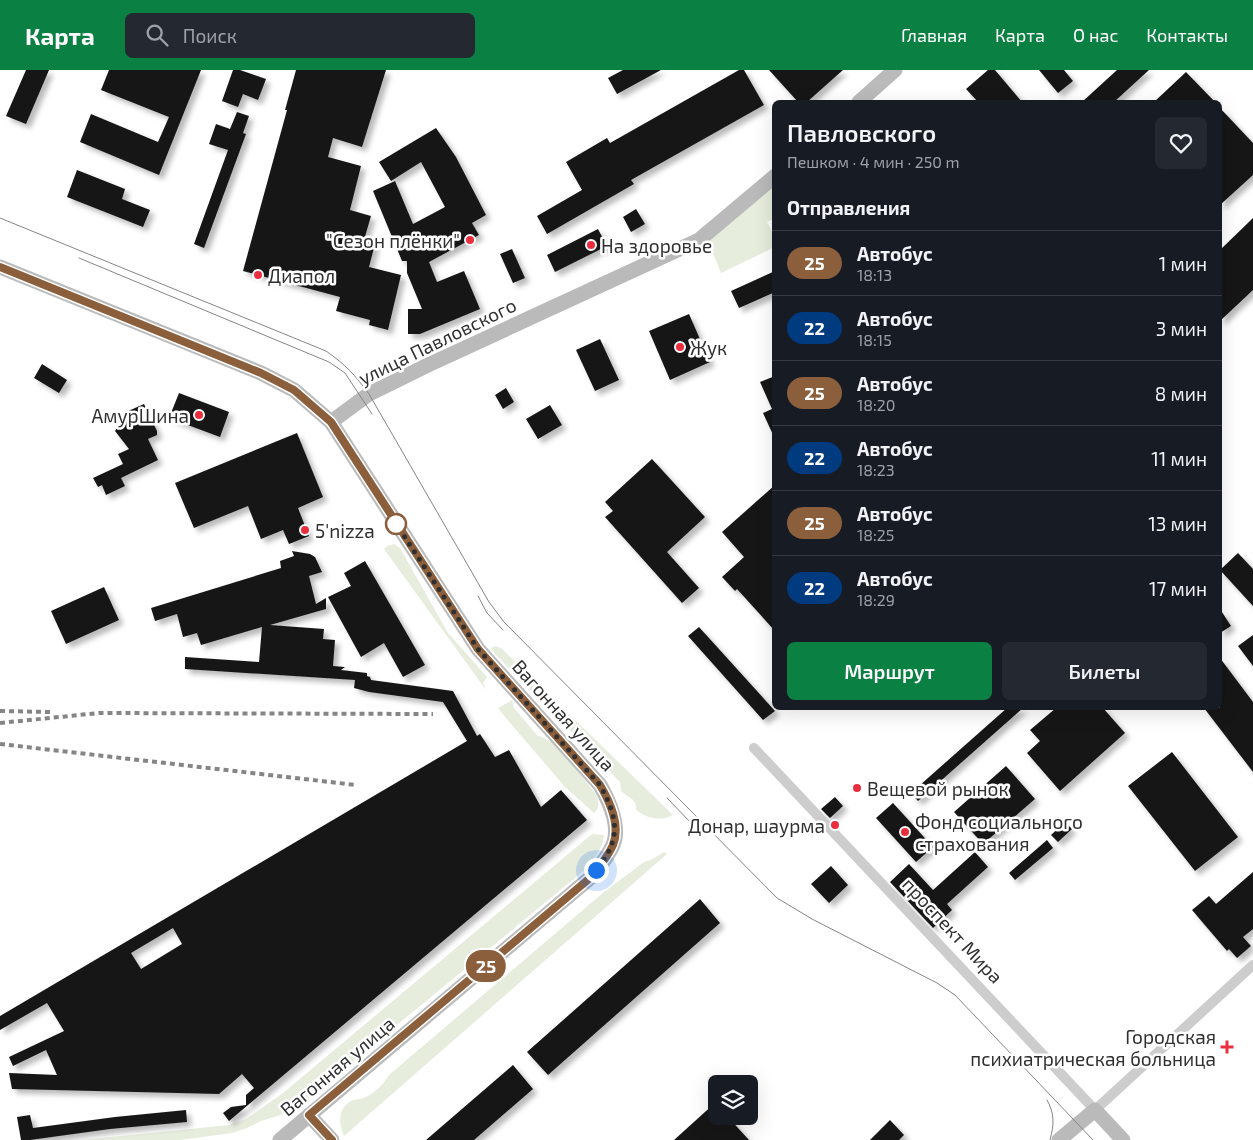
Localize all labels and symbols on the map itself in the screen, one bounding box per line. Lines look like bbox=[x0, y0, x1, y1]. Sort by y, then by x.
place label: "Сезон плёнки" bbox=[326, 229, 460, 252]
marker: "Сезон плёнки" bbox=[464, 234, 476, 246]
place label: На здоровье bbox=[601, 234, 712, 257]
marker: На здоровье bbox=[585, 239, 597, 251]
place label: Диапол bbox=[268, 264, 335, 287]
marker: Диапол bbox=[252, 269, 264, 281]
street label: улица Павловского bbox=[354, 293, 520, 390]
place label: Жук bbox=[690, 336, 727, 360]
marker: Жук bbox=[674, 341, 686, 353]
place label: АмурШина bbox=[91, 404, 189, 428]
marker: АмурШина bbox=[193, 409, 205, 421]
unlabelled marker bbox=[385, 513, 407, 535]
place label: 5'nizza bbox=[315, 519, 375, 542]
marker: 5'nizza bbox=[299, 524, 311, 536]
street label: Вагонная улица bbox=[507, 655, 620, 776]
place label: Вещевой рынок bbox=[867, 777, 1009, 800]
marker: Вещевой рынок bbox=[851, 782, 863, 794]
place label: Фонд социального страхования bbox=[915, 810, 1083, 855]
place label: Донар, шаурма bbox=[688, 814, 825, 838]
marker: Донар, шаурма bbox=[829, 819, 841, 831]
marker: Фонд социального страхования bbox=[899, 826, 911, 838]
your location bbox=[584, 858, 609, 883]
street label: проспект Мира bbox=[898, 872, 1008, 988]
line badge: 25 bbox=[464, 950, 508, 982]
street label: Вагонная улица bbox=[275, 1012, 399, 1121]
place label: Городская психиатрическая больница bbox=[970, 1025, 1216, 1070]
marker: Городская психиатрическая больница bbox=[1220, 1040, 1234, 1054]

